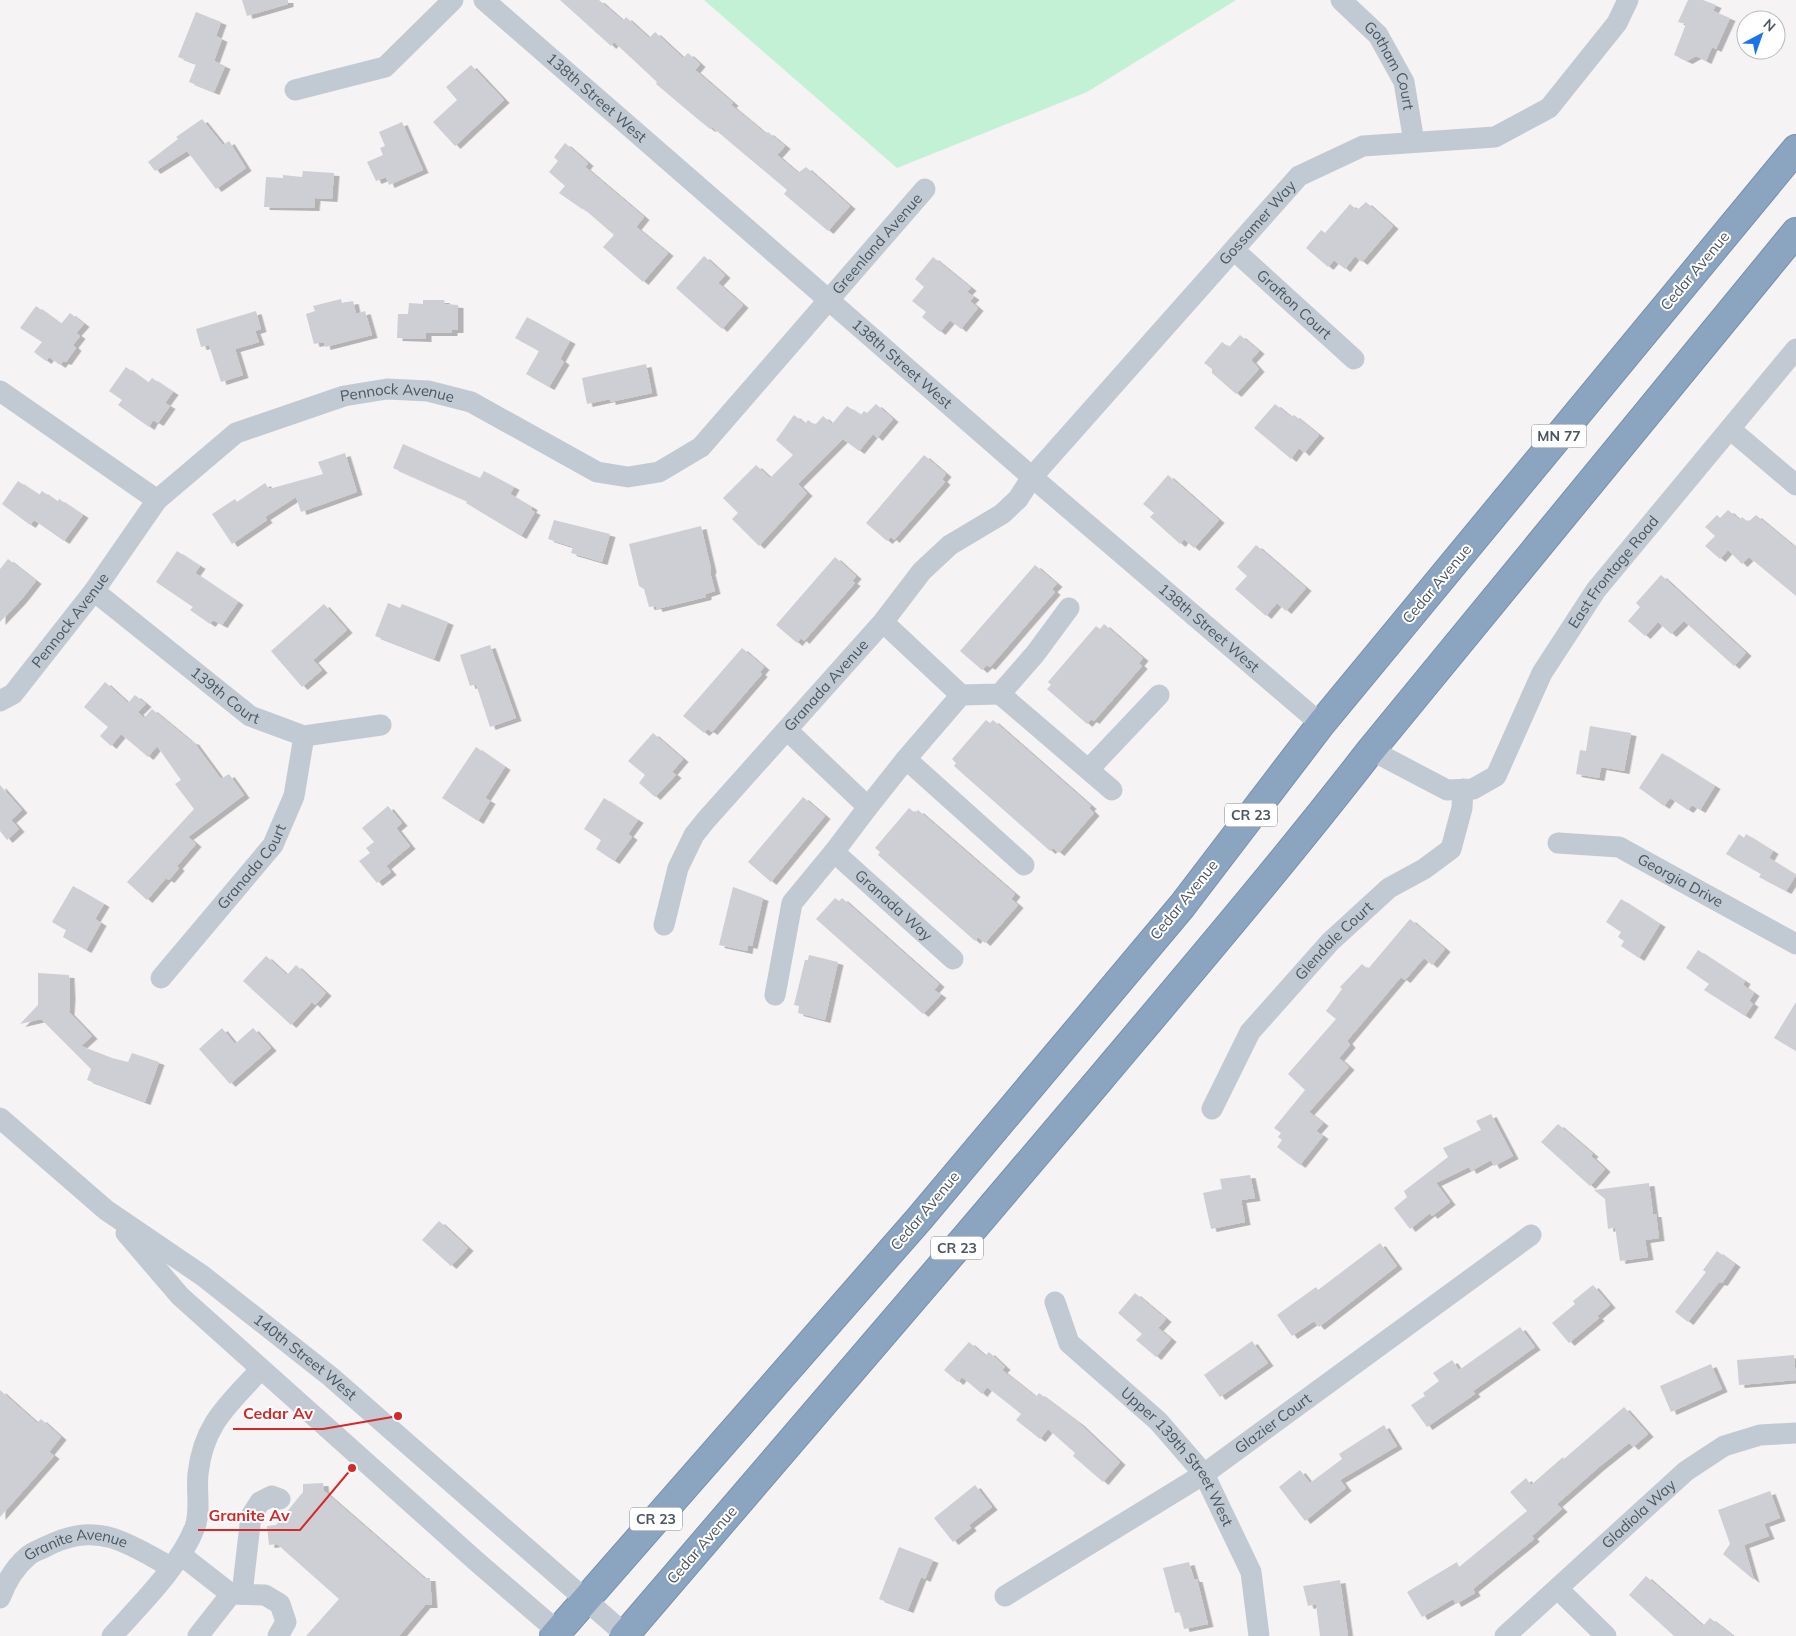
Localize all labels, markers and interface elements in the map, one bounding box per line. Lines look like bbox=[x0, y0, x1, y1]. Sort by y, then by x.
north arrow bbox=[1736, 10, 1786, 60]
text: N bbox=[1760, 15, 1779, 35]
street label: Gotham Court bbox=[1360, 17, 1419, 111]
street label: 138th Street West bbox=[543, 49, 651, 146]
street label: Gossamer Way bbox=[1215, 176, 1300, 269]
street label: Greenland Avenue bbox=[828, 189, 926, 298]
street label: Cedar Avenue bbox=[1656, 227, 1733, 314]
street label: Grafton Court bbox=[1253, 265, 1336, 343]
street label: 138th Street West bbox=[848, 314, 956, 412]
street label: Pennock Avenue bbox=[339, 379, 456, 406]
road number: MN 77 bbox=[1532, 424, 1586, 448]
street label: East Frontage Road bbox=[1564, 512, 1663, 632]
street label: Cedar Avenue bbox=[1398, 540, 1475, 627]
street label: Pennock Avenue bbox=[27, 569, 113, 672]
street label: 138th Street West bbox=[1155, 579, 1264, 676]
street label: Granada Avenue bbox=[780, 635, 872, 735]
street label: 139th Court bbox=[187, 662, 263, 728]
road number: CR 23 bbox=[1225, 804, 1277, 826]
street label: Granada Court bbox=[213, 821, 290, 913]
street label: Georgia Drive bbox=[1634, 849, 1727, 911]
street label: Cedar Avenue bbox=[1146, 856, 1222, 944]
street label: Granada Way bbox=[851, 865, 937, 945]
street label: Glendale Court bbox=[1291, 897, 1377, 984]
street label: Cedar Avenue bbox=[886, 1167, 963, 1254]
road number: CR 23 bbox=[931, 1236, 983, 1260]
street label: 140th Street West bbox=[250, 1310, 361, 1404]
street label: Upper 139th Street West bbox=[1117, 1383, 1238, 1529]
street label: Glazier Court bbox=[1231, 1389, 1315, 1457]
callout: Cedar Av bbox=[233, 1398, 323, 1429]
text: Cedar Av bbox=[243, 1403, 313, 1423]
street label: Gladiola Way bbox=[1597, 1475, 1680, 1552]
callout: Granite Av bbox=[198, 1499, 300, 1530]
street label: Cedar Avenue bbox=[662, 1502, 741, 1588]
text: Granite Av bbox=[208, 1505, 290, 1525]
road number: CR 23 bbox=[630, 1508, 682, 1530]
street label: Granite Avenue bbox=[20, 1525, 131, 1565]

